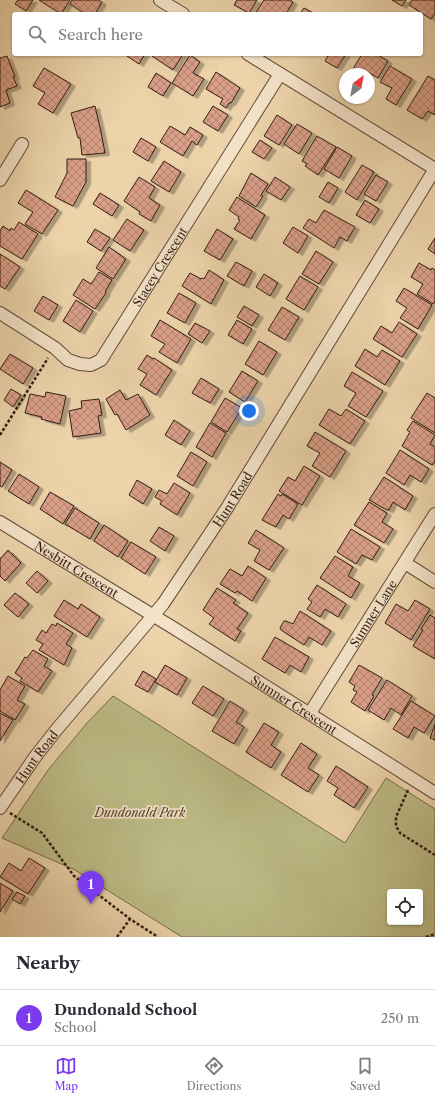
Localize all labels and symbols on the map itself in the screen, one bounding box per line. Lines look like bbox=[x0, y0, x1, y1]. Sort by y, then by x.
north arrow bbox=[339, 68, 375, 104]
street label: Stacey Crescent bbox=[129, 223, 190, 309]
your location bbox=[239, 401, 259, 421]
street label: Hunt Road bbox=[209, 468, 255, 529]
street label: Nesbitt Crescent bbox=[32, 538, 122, 600]
street label: Sumner Lane bbox=[346, 576, 400, 649]
street label: Sumner Crescent bbox=[248, 671, 341, 737]
street label: Hunt Road bbox=[12, 726, 61, 786]
park label: Dundonald Park bbox=[94, 805, 186, 820]
pin: 1 bbox=[78, 871, 104, 904]

